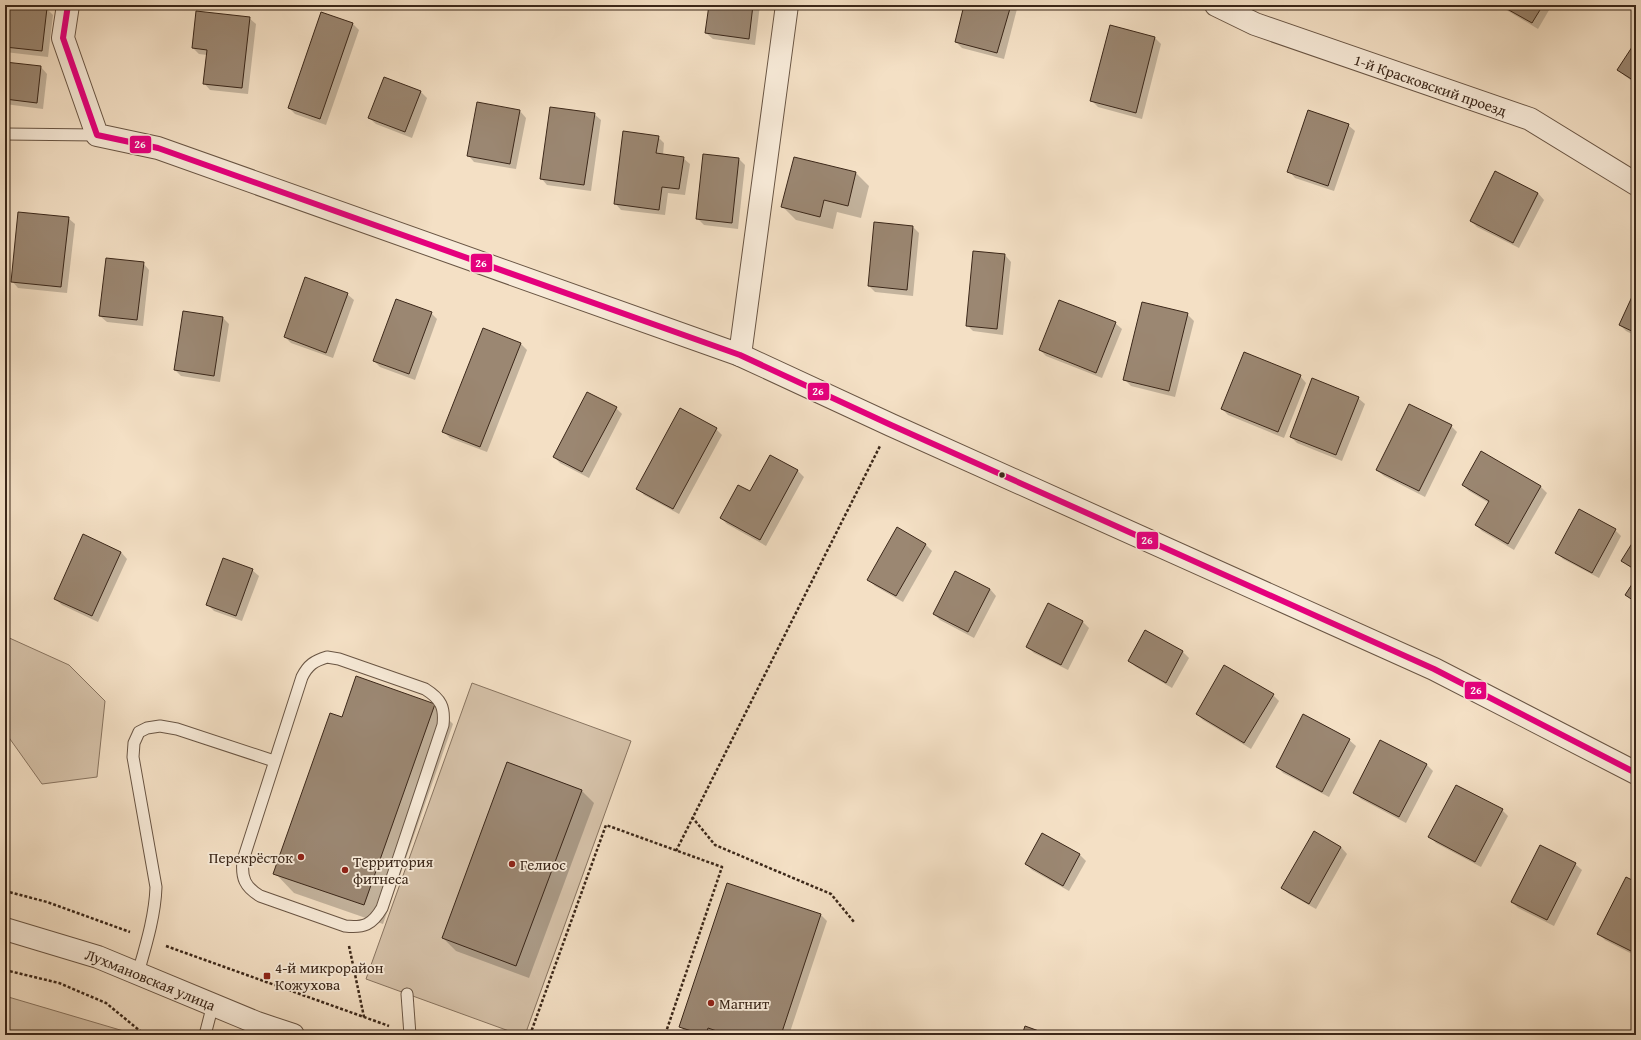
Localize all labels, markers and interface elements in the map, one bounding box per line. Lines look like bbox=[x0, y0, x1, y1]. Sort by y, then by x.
street label: 1-й Красковский проезд bbox=[1351, 49, 1510, 121]
line badge: 26 bbox=[129, 135, 152, 154]
text: 26 bbox=[134, 136, 146, 152]
line badge: 26 bbox=[470, 253, 493, 273]
text: 26 bbox=[475, 255, 487, 271]
line badge: 26 bbox=[807, 382, 830, 401]
text: 26 bbox=[812, 383, 824, 399]
unlabelled marker bbox=[997, 470, 1007, 480]
line badge: 26 bbox=[1136, 531, 1159, 550]
text: 26 bbox=[1141, 532, 1153, 548]
line badge: 26 bbox=[1464, 681, 1487, 700]
text: 26 bbox=[1470, 682, 1482, 698]
place label: Перекрёсток bbox=[209, 847, 293, 868]
place label: Территория фитнеса bbox=[353, 851, 433, 889]
marker: Перекрёсток bbox=[296, 852, 306, 862]
place label: Гелиос bbox=[520, 854, 566, 875]
marker: Гелиос bbox=[507, 859, 517, 869]
marker: Территория фитнеса bbox=[340, 865, 350, 875]
street label: Лухмановская улица bbox=[83, 943, 220, 1016]
place label: 4-й микрорайон Кожухова bbox=[275, 957, 384, 995]
marker: 4-й микрорайон Кожухова bbox=[262, 971, 272, 981]
place label: Магнит bbox=[719, 993, 770, 1014]
marker: Магнит bbox=[706, 998, 716, 1008]

